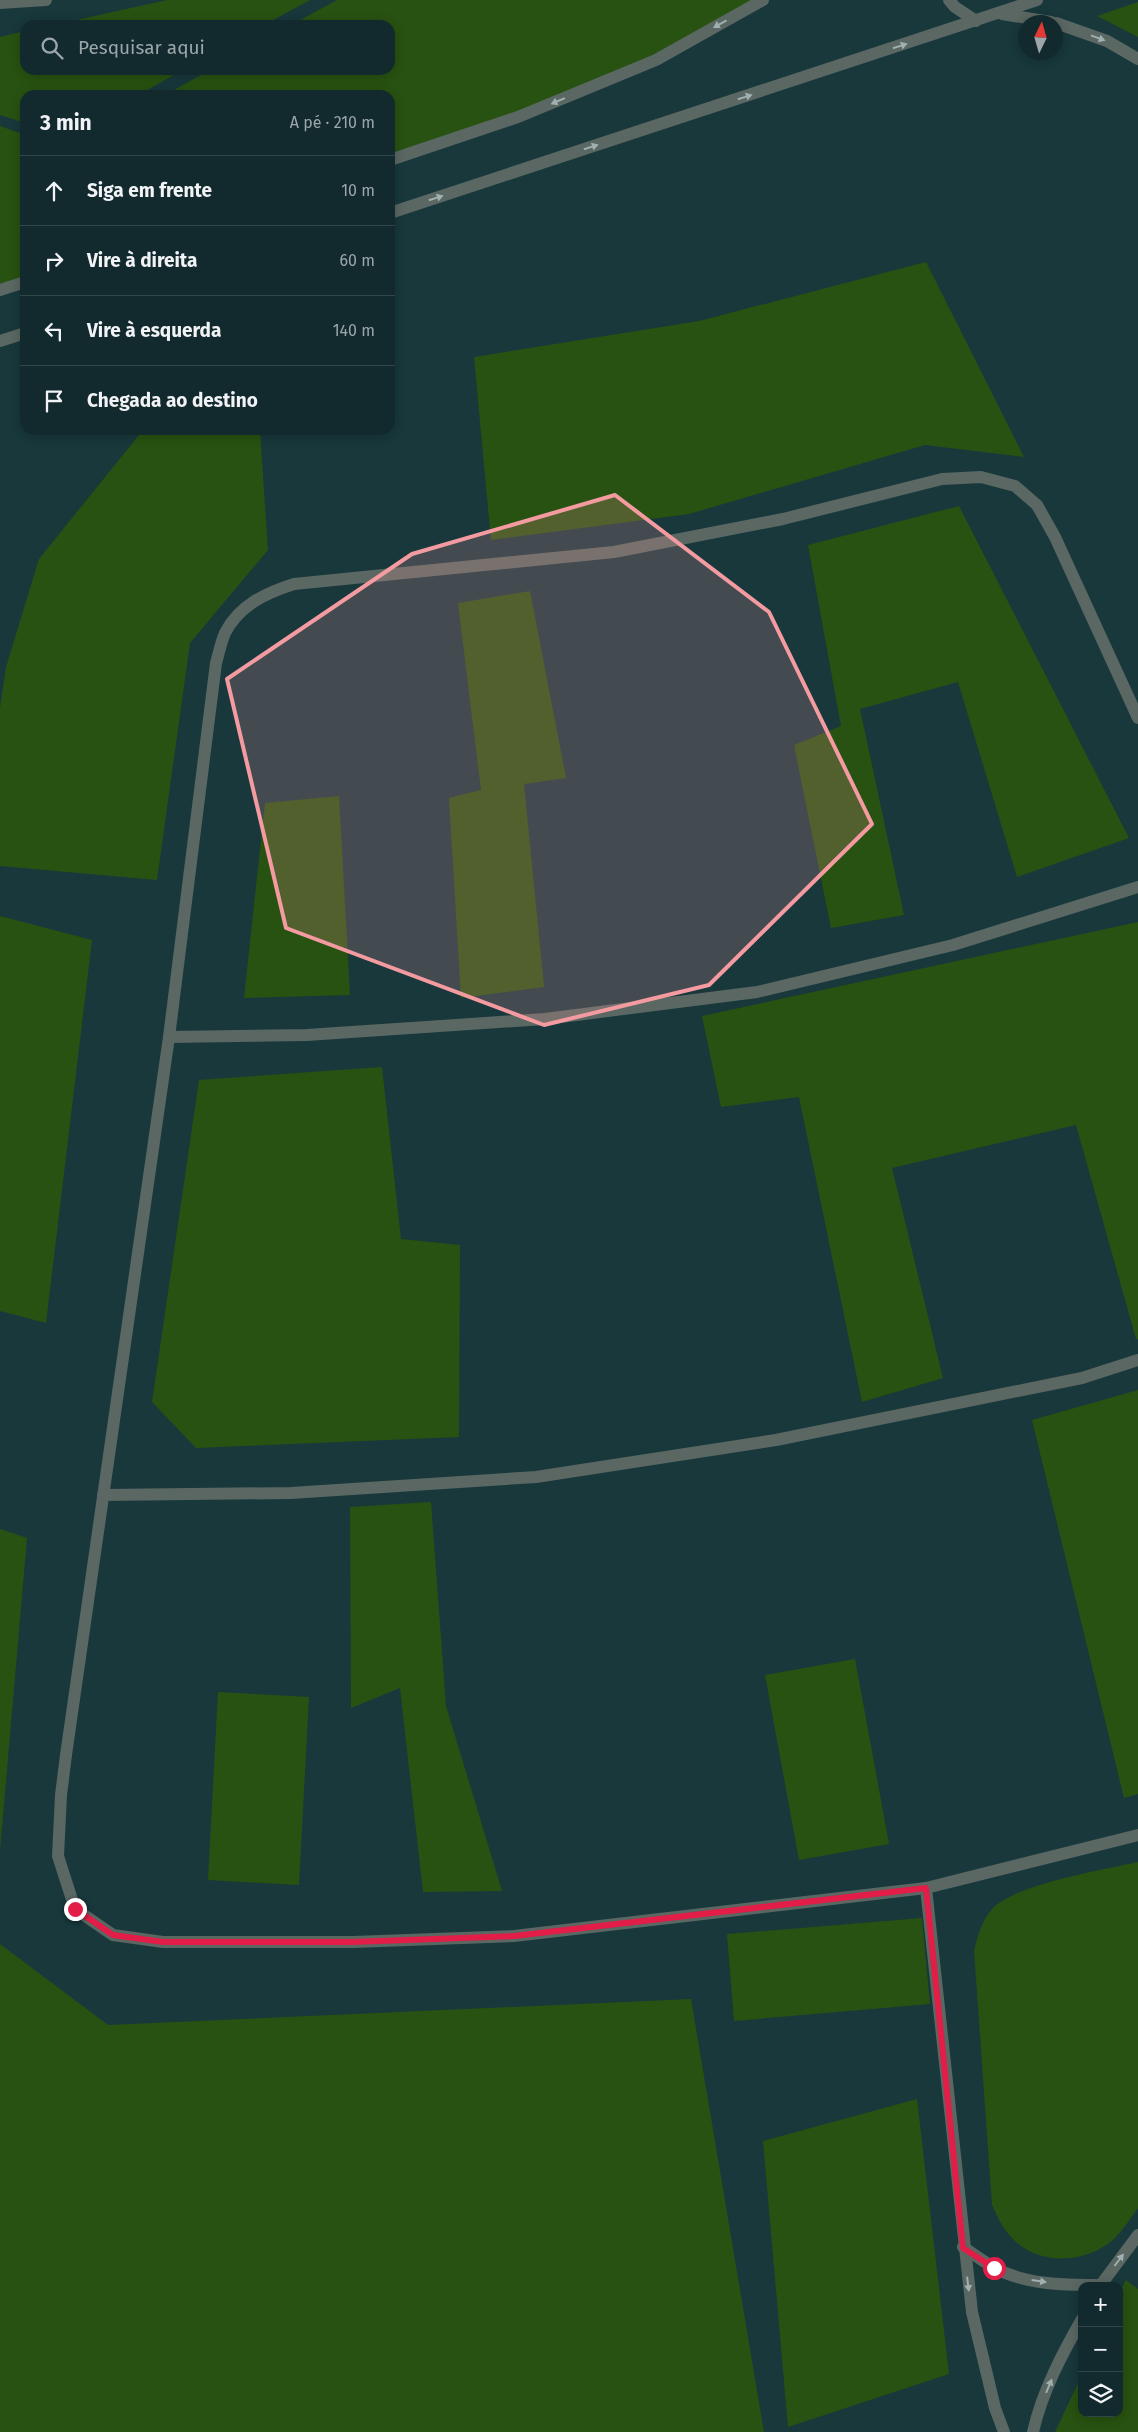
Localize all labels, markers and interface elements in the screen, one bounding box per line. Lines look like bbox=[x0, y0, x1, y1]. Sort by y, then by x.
north arrow bbox=[1018, 15, 1063, 60]
search box bbox=[20, 20, 395, 75]
one-way arrow bbox=[713, 20, 727, 28]
icon: search bbox=[38, 34, 66, 62]
one-way arrow bbox=[1091, 34, 1106, 42]
text: Pesquisar aqui bbox=[78, 36, 205, 59]
one-way arrow bbox=[892, 42, 907, 50]
one-way arrow bbox=[738, 92, 753, 100]
one-way arrow bbox=[551, 97, 565, 105]
text: 3 min bbox=[40, 110, 92, 136]
text: A pé · 210 m bbox=[290, 113, 375, 132]
one-way arrow bbox=[583, 143, 598, 150]
icon: ahead bbox=[40, 177, 68, 205]
text: Siga em frente bbox=[87, 179, 212, 202]
text: 10 m bbox=[341, 181, 375, 200]
one-way arrow bbox=[429, 193, 444, 201]
icon: right bbox=[40, 247, 68, 275]
text: Vire à direita bbox=[87, 249, 197, 272]
text: 60 m bbox=[340, 251, 375, 270]
icon: left bbox=[40, 317, 68, 345]
text: Vire à esquerda bbox=[87, 319, 221, 342]
text: 140 m bbox=[333, 321, 375, 340]
icon: arrive bbox=[40, 387, 68, 415]
text: Chegada ao destino bbox=[87, 389, 258, 412]
route end bbox=[64, 1898, 87, 1921]
one-way arrow bbox=[1114, 2253, 1124, 2267]
route start bbox=[983, 2257, 1006, 2280]
one-way arrow bbox=[964, 2276, 972, 2292]
one-way arrow bbox=[1031, 2278, 1047, 2286]
map controls bbox=[1078, 2282, 1123, 2417]
button: + bbox=[1078, 2282, 1123, 2327]
button: − bbox=[1078, 2327, 1123, 2372]
button: layers bbox=[1078, 2372, 1123, 2417]
one-way arrow bbox=[1046, 2379, 1054, 2393]

